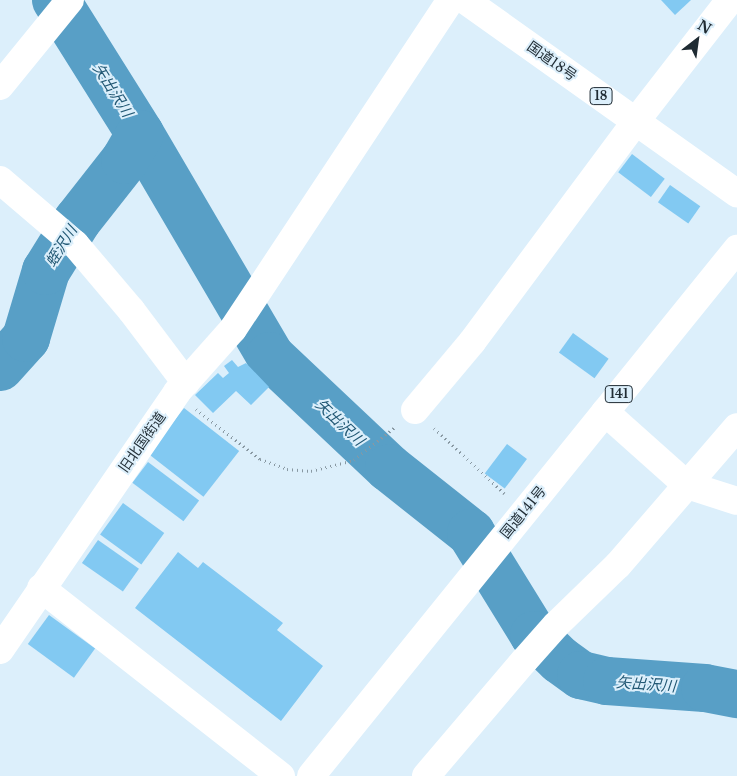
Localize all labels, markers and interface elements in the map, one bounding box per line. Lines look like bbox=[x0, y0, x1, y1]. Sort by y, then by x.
north arrow bbox=[672, 15, 722, 65]
text: N bbox=[694, 16, 715, 38]
street label: 国道18号 bbox=[524, 38, 580, 84]
water label: 矢出沢川 bbox=[89, 60, 137, 120]
road number: 18 bbox=[588, 86, 614, 105]
water label: 蛭沢川 bbox=[41, 222, 81, 270]
road number: 141 bbox=[604, 384, 634, 404]
water label: 矢出沢川 bbox=[312, 395, 368, 449]
street label: 旧北国街道 bbox=[115, 409, 169, 475]
street label: 国道141号 bbox=[497, 482, 549, 542]
water label: 矢出沢川 bbox=[615, 673, 677, 695]

